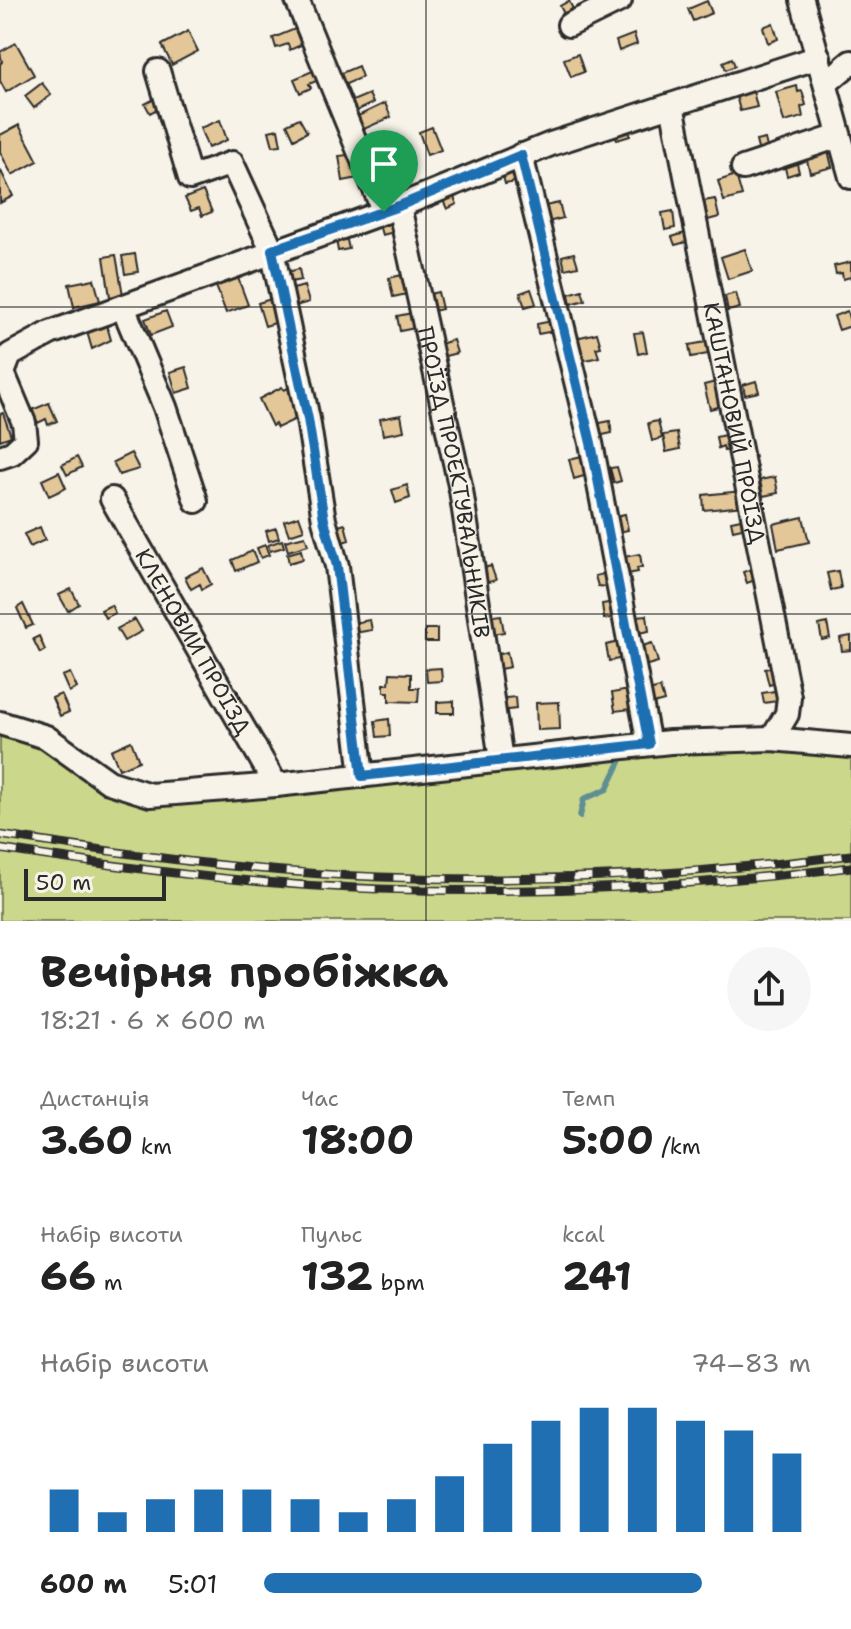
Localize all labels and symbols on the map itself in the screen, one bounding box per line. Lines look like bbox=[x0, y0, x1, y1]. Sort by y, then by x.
pin bbox=[350, 130, 418, 212]
street label: КАШТАНОВИЙ ПРОЇЗД bbox=[696, 300, 772, 547]
street label: ПРОЇЗД ПРОЕКТУВАЛЬНИКІВ bbox=[411, 324, 497, 640]
street label: КЛЕНОВИЙ ПРОЇЗД bbox=[128, 543, 258, 740]
scale bar bbox=[24, 865, 166, 901]

